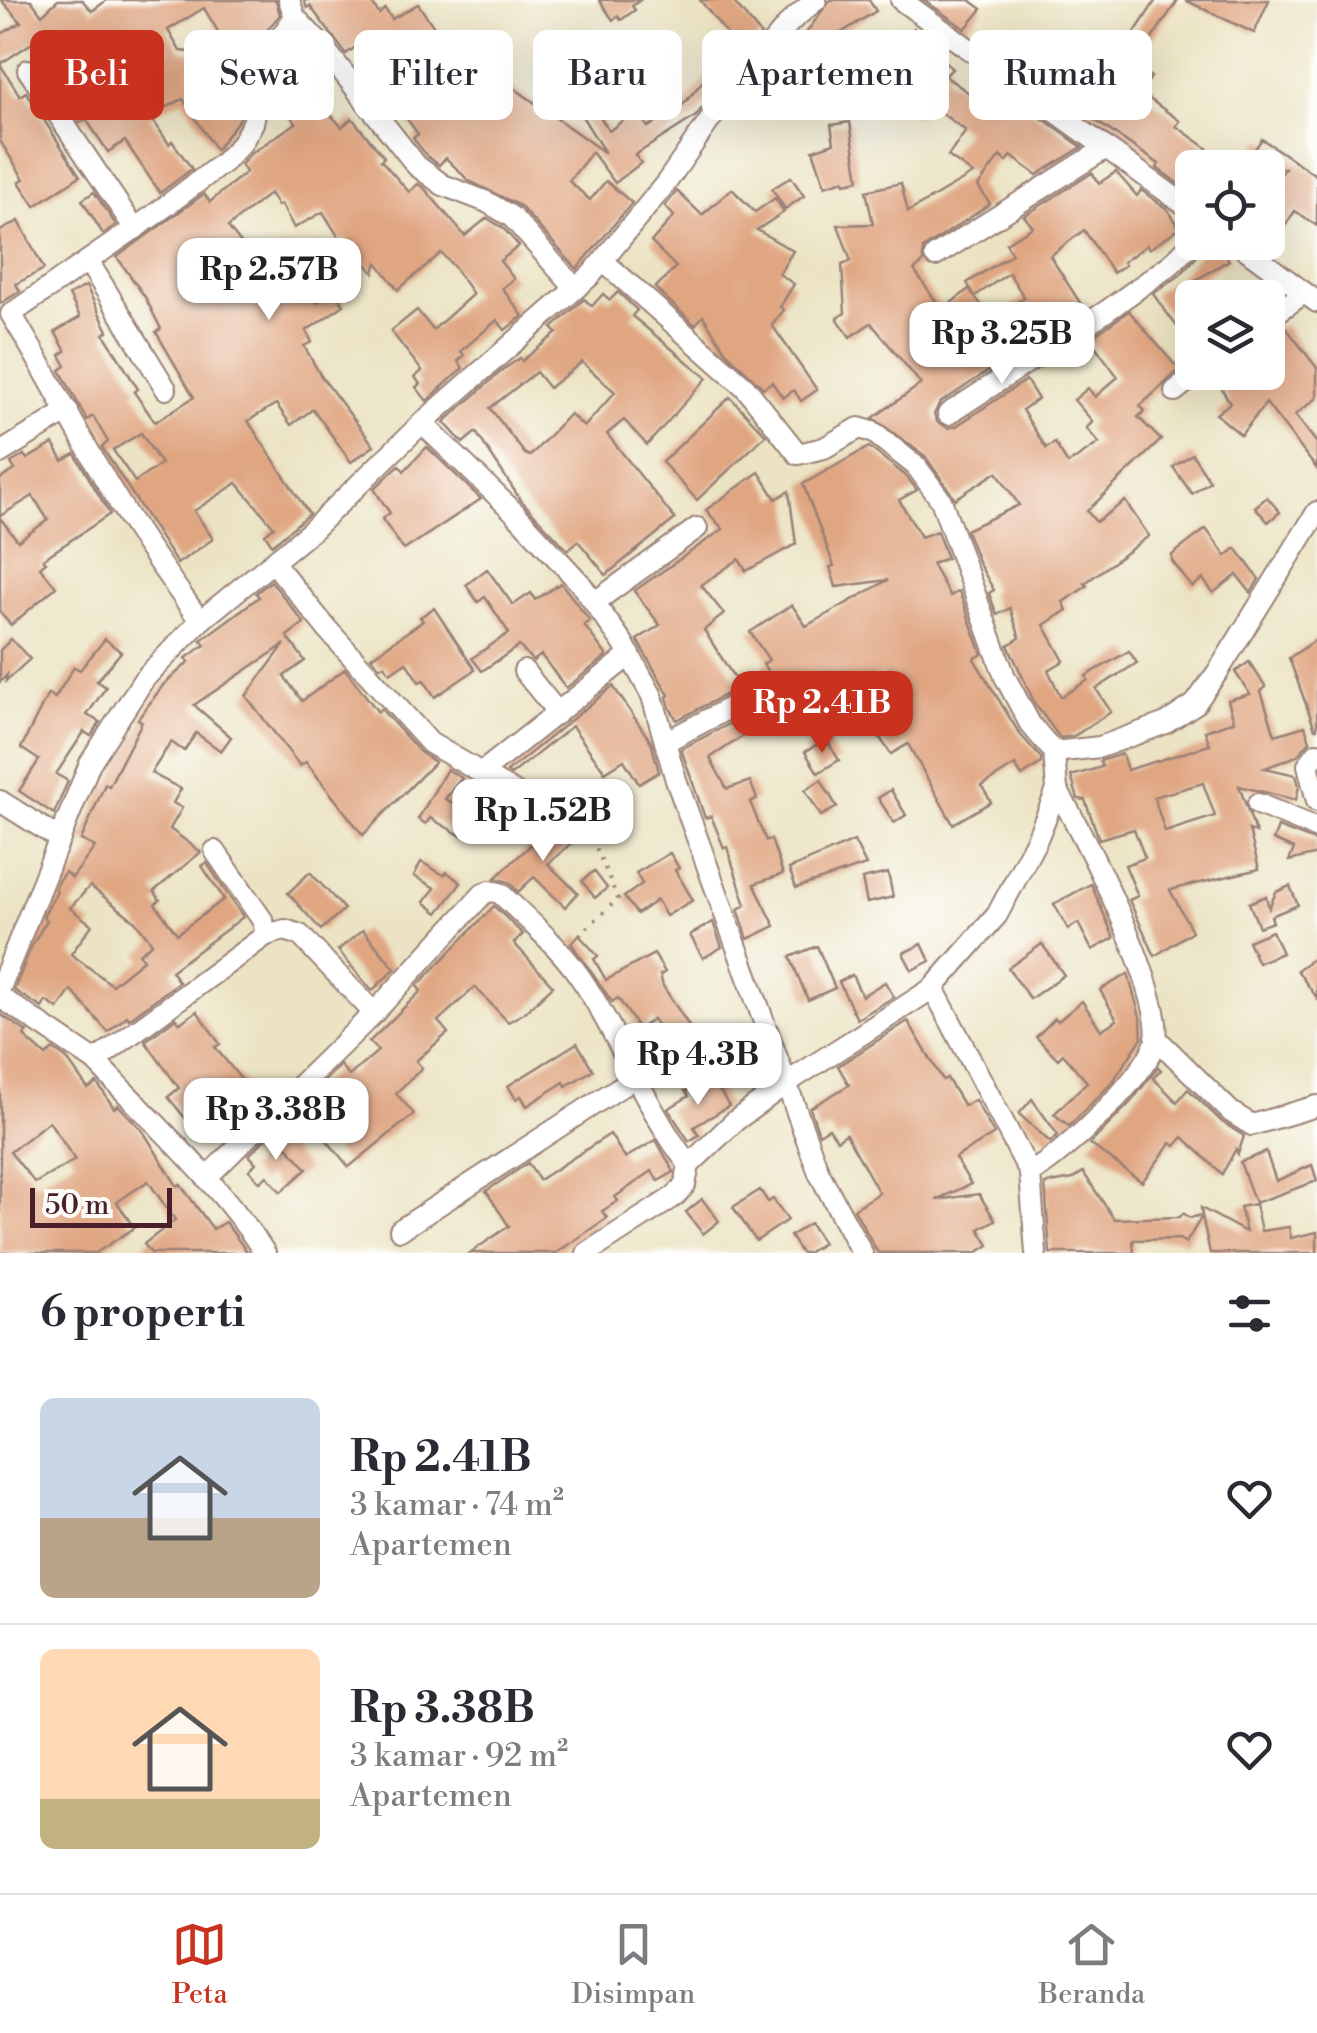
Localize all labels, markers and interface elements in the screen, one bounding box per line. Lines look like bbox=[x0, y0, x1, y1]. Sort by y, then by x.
chip: Beli bbox=[30, 30, 164, 120]
chip: Sewa bbox=[184, 30, 334, 120]
chip: Filter bbox=[354, 30, 513, 120]
chip: Baru bbox=[533, 30, 682, 120]
chip: Apartemen bbox=[702, 30, 949, 120]
chip: Rumah bbox=[969, 30, 1152, 120]
map controls bbox=[1175, 150, 1285, 390]
button: locate bbox=[1175, 150, 1285, 260]
pin: Rp 2.57B bbox=[166, 238, 372, 323]
text: Rp 2.57B bbox=[199, 250, 339, 290]
button: layers bbox=[1175, 280, 1285, 390]
pin: Rp 3.25B bbox=[899, 302, 1105, 387]
text: Rp 3.25B bbox=[931, 314, 1073, 354]
pin: Rp 2.41B bbox=[719, 671, 925, 756]
text: Rp 2.41B bbox=[753, 683, 891, 723]
pin: Rp 1.52B bbox=[440, 779, 646, 864]
text: Rp 1.52B bbox=[474, 791, 612, 831]
pin: Rp 4.3B bbox=[606, 1023, 790, 1108]
text: Rp 4.3B bbox=[637, 1035, 759, 1075]
pin: Rp 3.38B bbox=[173, 1078, 379, 1163]
text: Rp 3.38B bbox=[206, 1090, 346, 1130]
scale bar bbox=[30, 1183, 172, 1228]
text: 50 m bbox=[45, 1188, 109, 1223]
icon: filters bbox=[1222, 1286, 1277, 1341]
text: 6 properti bbox=[40, 1287, 245, 1340]
text: Rp 2.41B bbox=[350, 1432, 532, 1485]
icon: home bbox=[120, 1438, 240, 1558]
icon: heart bbox=[1222, 1471, 1277, 1526]
text: 3 kamar · 74 m² bbox=[350, 1485, 564, 1525]
text: Apartemen bbox=[350, 1525, 512, 1565]
text: Rp 3.38B bbox=[350, 1683, 535, 1736]
icon: home bbox=[120, 1689, 240, 1809]
icon: heart bbox=[1222, 1722, 1277, 1777]
text: 3 kamar · 92 m² bbox=[350, 1736, 568, 1776]
text: Apartemen bbox=[350, 1776, 512, 1816]
tab: Peta bbox=[172, 1917, 228, 2012]
tab: Disimpan bbox=[571, 1917, 695, 2012]
tab: Beranda bbox=[1039, 1917, 1145, 2012]

